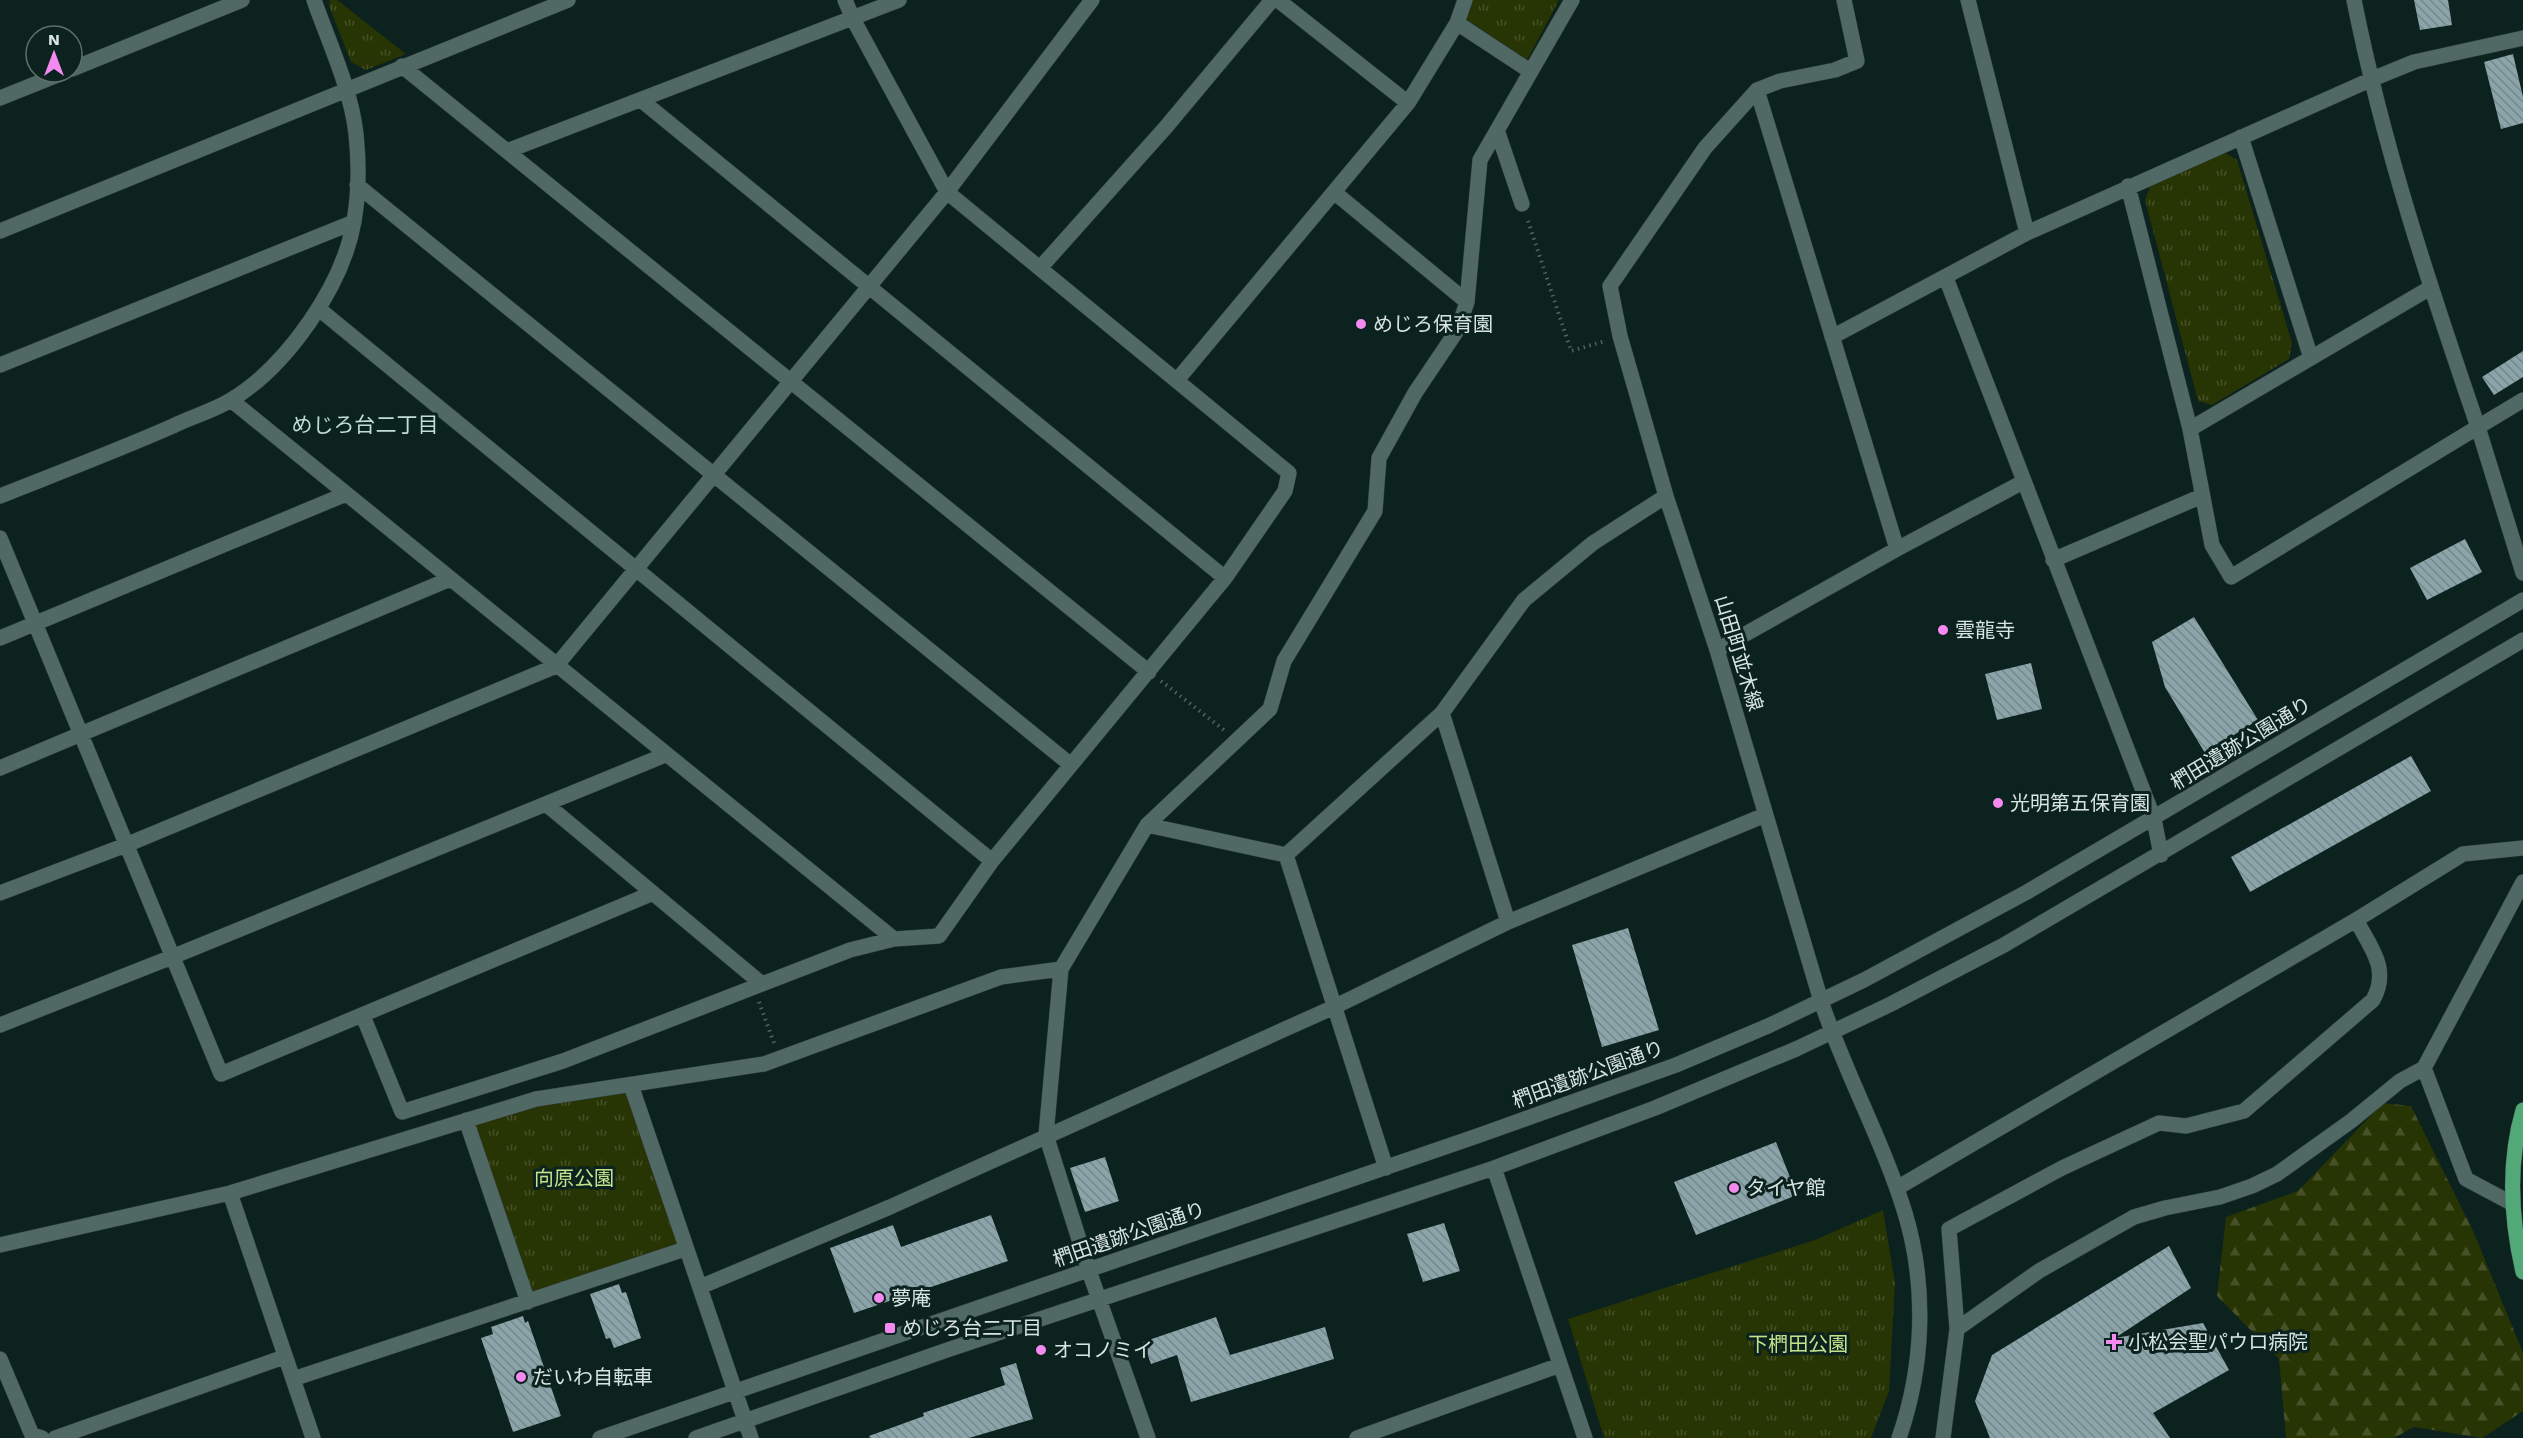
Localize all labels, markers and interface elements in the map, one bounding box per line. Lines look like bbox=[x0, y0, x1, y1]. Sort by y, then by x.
north arrow bbox=[24, 24, 84, 84]
text: N bbox=[48, 30, 60, 49]
place label: めじろ保育園 bbox=[1373, 312, 1493, 336]
marker: めじろ保育園 bbox=[1354, 317, 1368, 331]
district label: めじろ台二丁目 bbox=[292, 412, 439, 437]
street label: 山田町並木線 bbox=[1710, 592, 1768, 714]
place label: 雲龍寺 bbox=[1955, 618, 2015, 642]
marker: 雲龍寺 bbox=[1936, 623, 1950, 637]
street label: 椚田遺跡公園通り bbox=[2166, 692, 2316, 794]
place label: 光明第五保育園 bbox=[2010, 791, 2150, 815]
marker: 光明第五保育園 bbox=[1991, 796, 2005, 810]
street label: 椚田遺跡公園通り bbox=[1509, 1035, 1667, 1113]
park label: 向原公園 bbox=[534, 1166, 614, 1190]
place label: タイヤ館 bbox=[1746, 1176, 1825, 1200]
marker: タイヤ館 bbox=[1727, 1181, 1741, 1195]
street label: 椚田遺跡公園通り bbox=[1049, 1197, 1209, 1271]
place label: 夢庵 bbox=[891, 1286, 931, 1310]
marker: 夢庵 bbox=[872, 1291, 886, 1305]
place label: めじろ台二丁目 bbox=[902, 1316, 1042, 1340]
marker: めじろ台二丁目 bbox=[883, 1321, 897, 1335]
place label: 小松会聖パウロ病院 bbox=[2128, 1330, 2308, 1354]
park label: 下椚田公園 bbox=[1748, 1332, 1848, 1356]
marker: 小松会聖パウロ病院 bbox=[2105, 1333, 2123, 1351]
place label: オコノミイ bbox=[1053, 1338, 1153, 1362]
marker: オコノミイ bbox=[1034, 1343, 1048, 1357]
place label: だいわ自転車 bbox=[533, 1365, 653, 1389]
marker: だいわ自転車 bbox=[514, 1370, 528, 1384]

